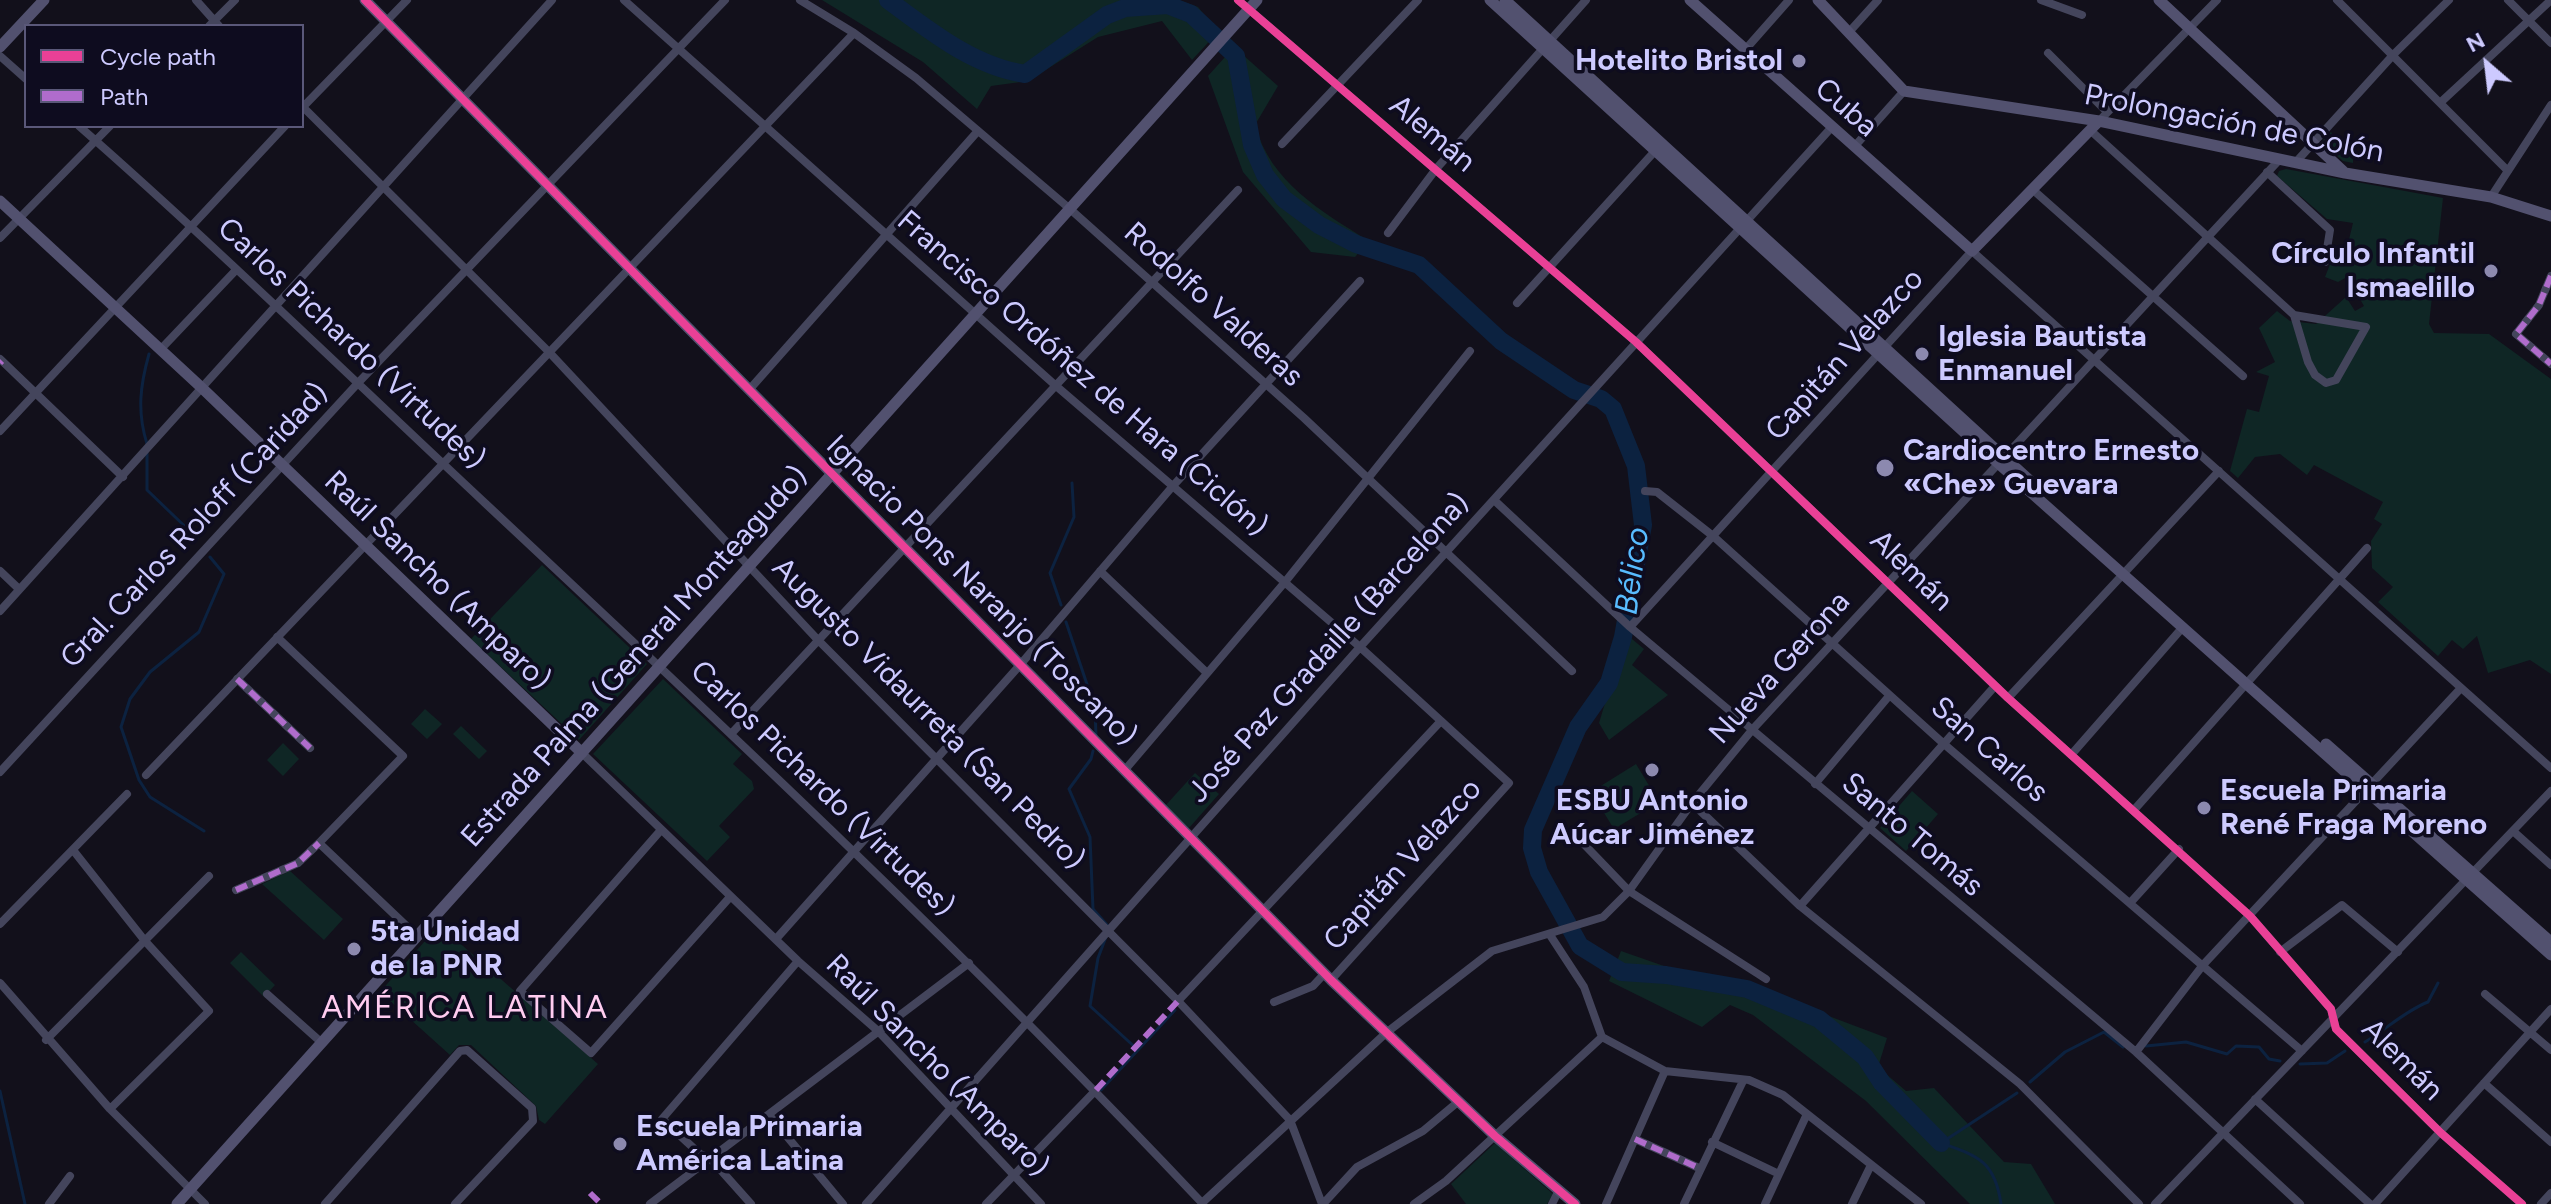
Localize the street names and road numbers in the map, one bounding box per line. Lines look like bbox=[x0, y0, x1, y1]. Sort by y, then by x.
street label: Cuba bbox=[1807, 71, 1885, 145]
street label: Prolongación de Colón bbox=[2081, 77, 2387, 171]
street label: Alemán bbox=[1382, 88, 1482, 180]
street label: Francisco Ordóñez de Hara (Ciclón) bbox=[890, 203, 1274, 545]
street label: Carlos Pichardo (Virtudes) bbox=[210, 211, 492, 477]
street label: Rodolfo Valderas bbox=[1116, 215, 1310, 395]
street label: Capitán Velazco bbox=[1759, 262, 1931, 448]
street label: Gral. Carlos Roloff (Caridad) bbox=[54, 376, 336, 676]
street label: Ignacio Pons Naranjo (Toscano) bbox=[818, 428, 1144, 754]
street label: Estrada Palma (General Monteagudo) bbox=[454, 459, 816, 855]
street label: Raúl Sancho (Amparo) bbox=[316, 464, 558, 698]
street label: José Paz Gradaille (Barcelona) bbox=[1181, 486, 1477, 810]
street label: Alemán bbox=[1862, 523, 1960, 619]
street label: Augusto Vidaurreta (San Pedro) bbox=[764, 550, 1092, 878]
street label: Nueva Gerona bbox=[1702, 584, 1858, 752]
street label: Carlos Pichardo (Virtudes) bbox=[683, 654, 961, 924]
street label: San Carlos bbox=[1923, 690, 2055, 810]
street label: Santo Tomás bbox=[1834, 765, 1990, 905]
street label: Capitán Velazco bbox=[1317, 772, 1489, 958]
street label: Raúl Sancho (Amparo) bbox=[818, 947, 1056, 1185]
street label: Alemán bbox=[2354, 1012, 2450, 1108]

